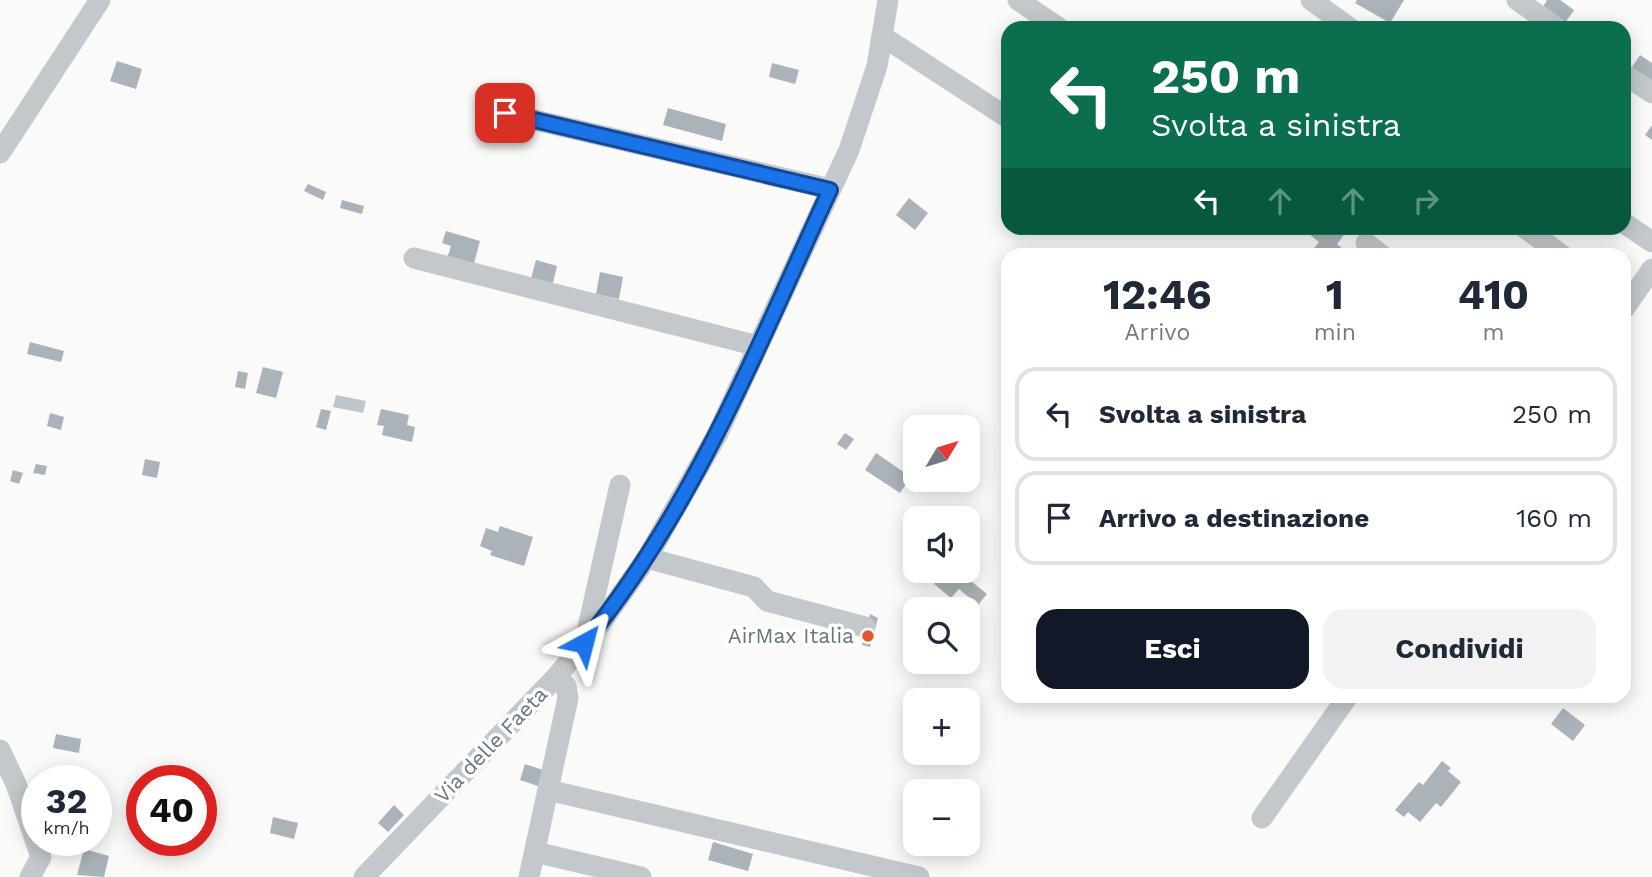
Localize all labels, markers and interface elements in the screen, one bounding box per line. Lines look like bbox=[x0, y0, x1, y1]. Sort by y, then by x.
text: 250 m bbox=[1151, 47, 1300, 105]
icon: left bbox=[1036, 49, 1127, 140]
pin bbox=[475, 83, 535, 143]
icon: arrive bbox=[486, 94, 524, 132]
text: Svolta a sinistra bbox=[1151, 106, 1401, 144]
icon: left bbox=[1188, 182, 1226, 220]
icon: ahead bbox=[1261, 182, 1299, 220]
icon: ahead bbox=[1334, 182, 1372, 220]
icon: right bbox=[1407, 182, 1445, 220]
text: 12:46 bbox=[1103, 270, 1212, 319]
text: 1 bbox=[1326, 270, 1344, 319]
text: 410 bbox=[1458, 270, 1529, 319]
text: Arrivo bbox=[1124, 319, 1190, 346]
text: min bbox=[1314, 319, 1356, 346]
text: m bbox=[1483, 319, 1504, 346]
icon: left bbox=[1040, 395, 1078, 433]
text: Svolta a sinistra bbox=[1099, 399, 1306, 429]
text: 250 m bbox=[1512, 399, 1592, 429]
north arrow bbox=[903, 415, 980, 492]
map controls bbox=[903, 415, 980, 856]
icon: arrive bbox=[1040, 499, 1078, 537]
text: Arrivo a destinazione bbox=[1099, 503, 1369, 533]
text: 160 m bbox=[1516, 503, 1592, 533]
button: sound bbox=[903, 506, 980, 583]
button: search bbox=[903, 597, 980, 674]
position arrow bbox=[547, 606, 621, 680]
button: Esci bbox=[1036, 609, 1309, 689]
button: Condividi bbox=[1323, 609, 1596, 689]
place label: AirMax Italia bbox=[728, 623, 854, 648]
marker: AirMax Italia bbox=[860, 628, 876, 644]
street label: Via delle Faeta bbox=[429, 681, 552, 808]
button: + bbox=[903, 688, 980, 765]
speed limit sign: 40 bbox=[126, 765, 217, 856]
button: − bbox=[903, 779, 980, 856]
text: 32 bbox=[46, 780, 87, 822]
text: km/h bbox=[43, 817, 90, 838]

